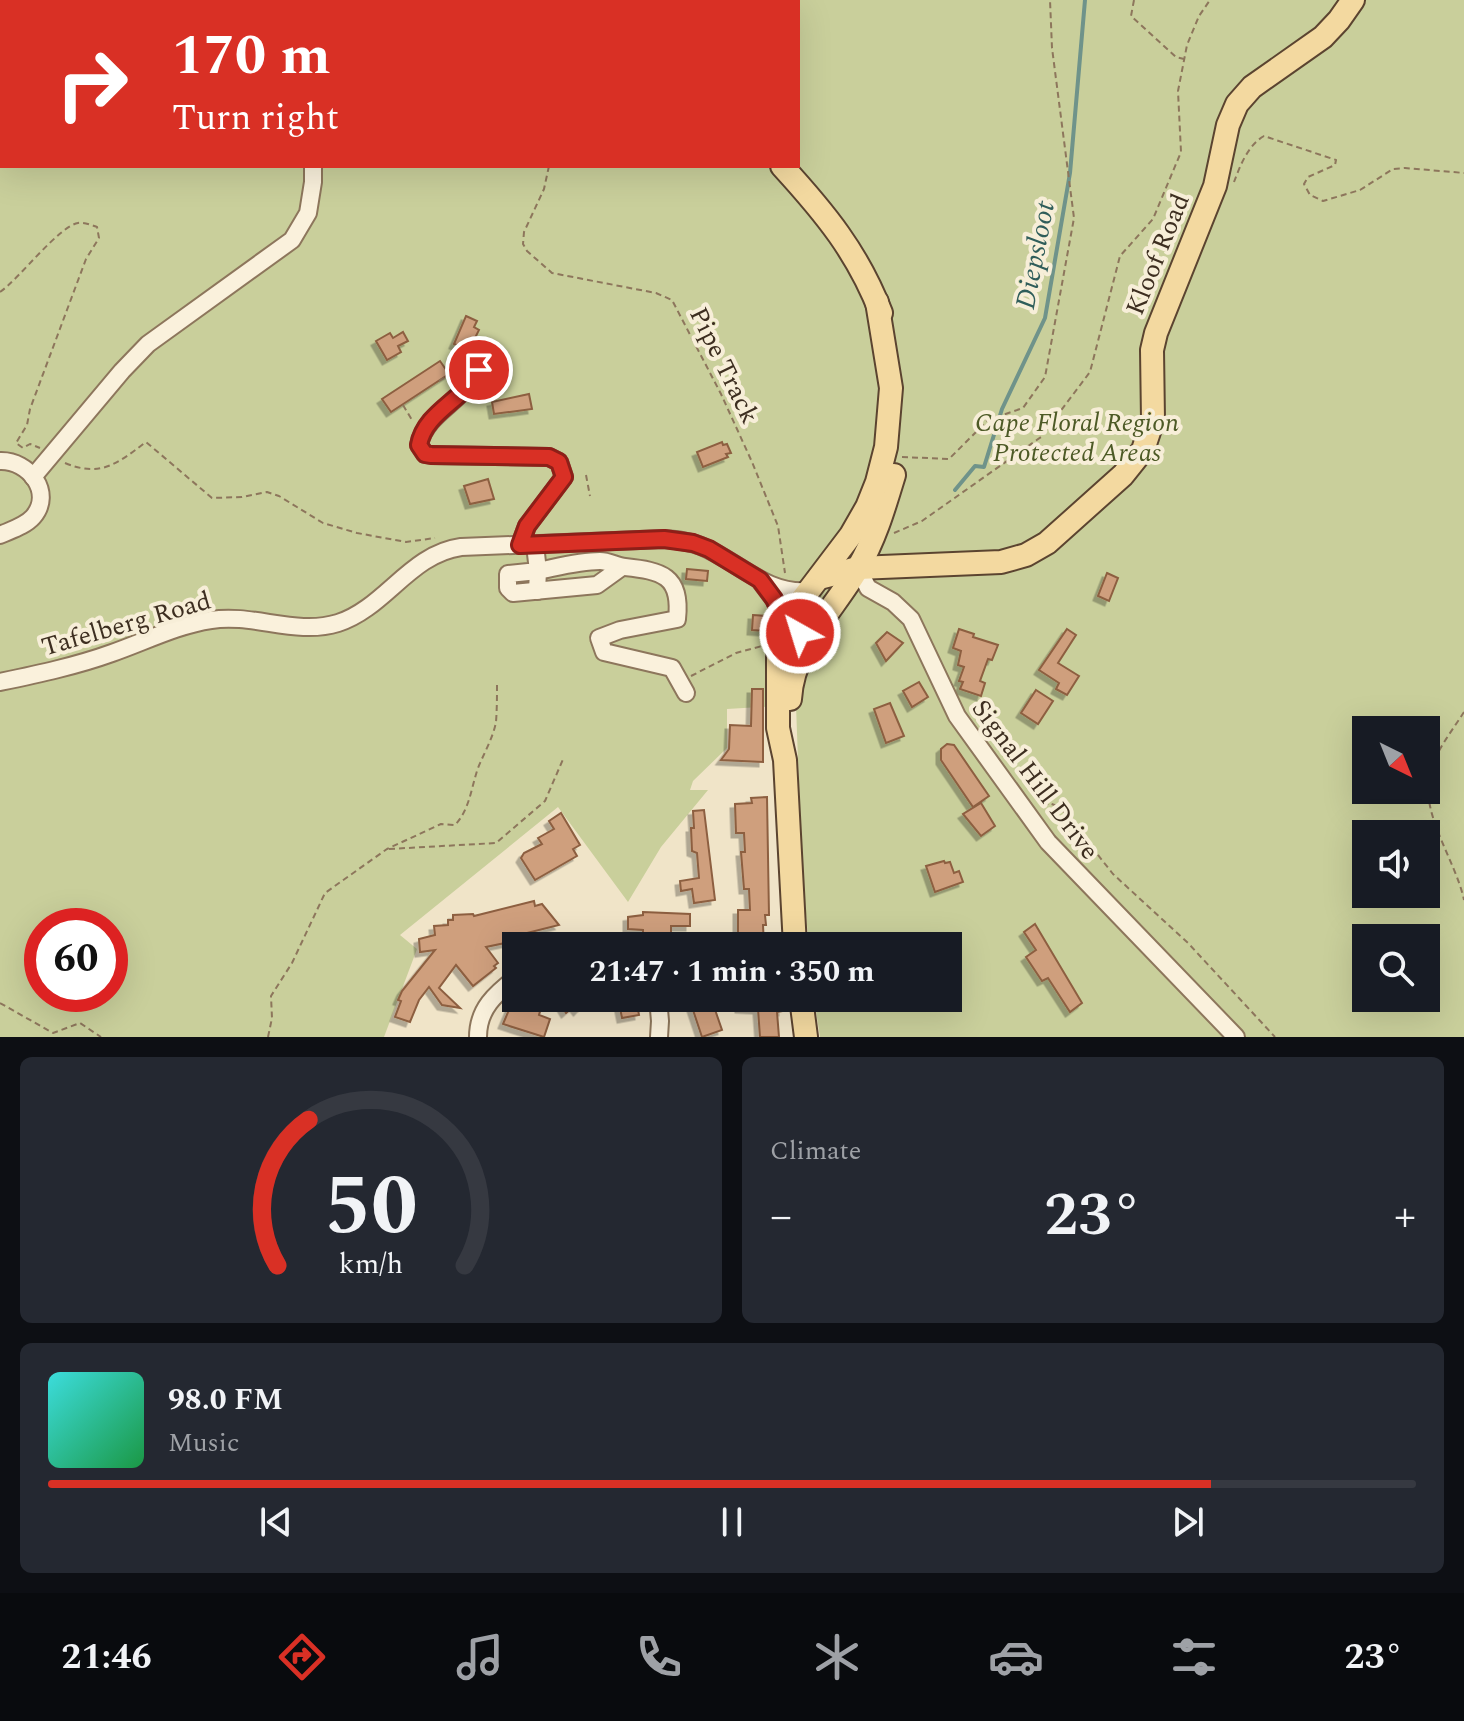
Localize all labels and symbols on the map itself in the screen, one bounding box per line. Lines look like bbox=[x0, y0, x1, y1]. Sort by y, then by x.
street label: Kloof Road bbox=[1115, 188, 1200, 321]
water label: Diepsloot bbox=[1004, 196, 1067, 313]
street label: Pipe Track bbox=[679, 300, 770, 431]
pin bbox=[445, 336, 513, 404]
park label: Cape Floral Region Protected Areas bbox=[975, 403, 1179, 473]
street label: Tafelberg Road bbox=[37, 581, 216, 667]
position arrow bbox=[758, 591, 842, 675]
street label: Signal Hill Drive bbox=[961, 691, 1109, 868]
north arrow bbox=[1352, 716, 1440, 804]
speed limit sign: 60 bbox=[24, 908, 128, 1012]

